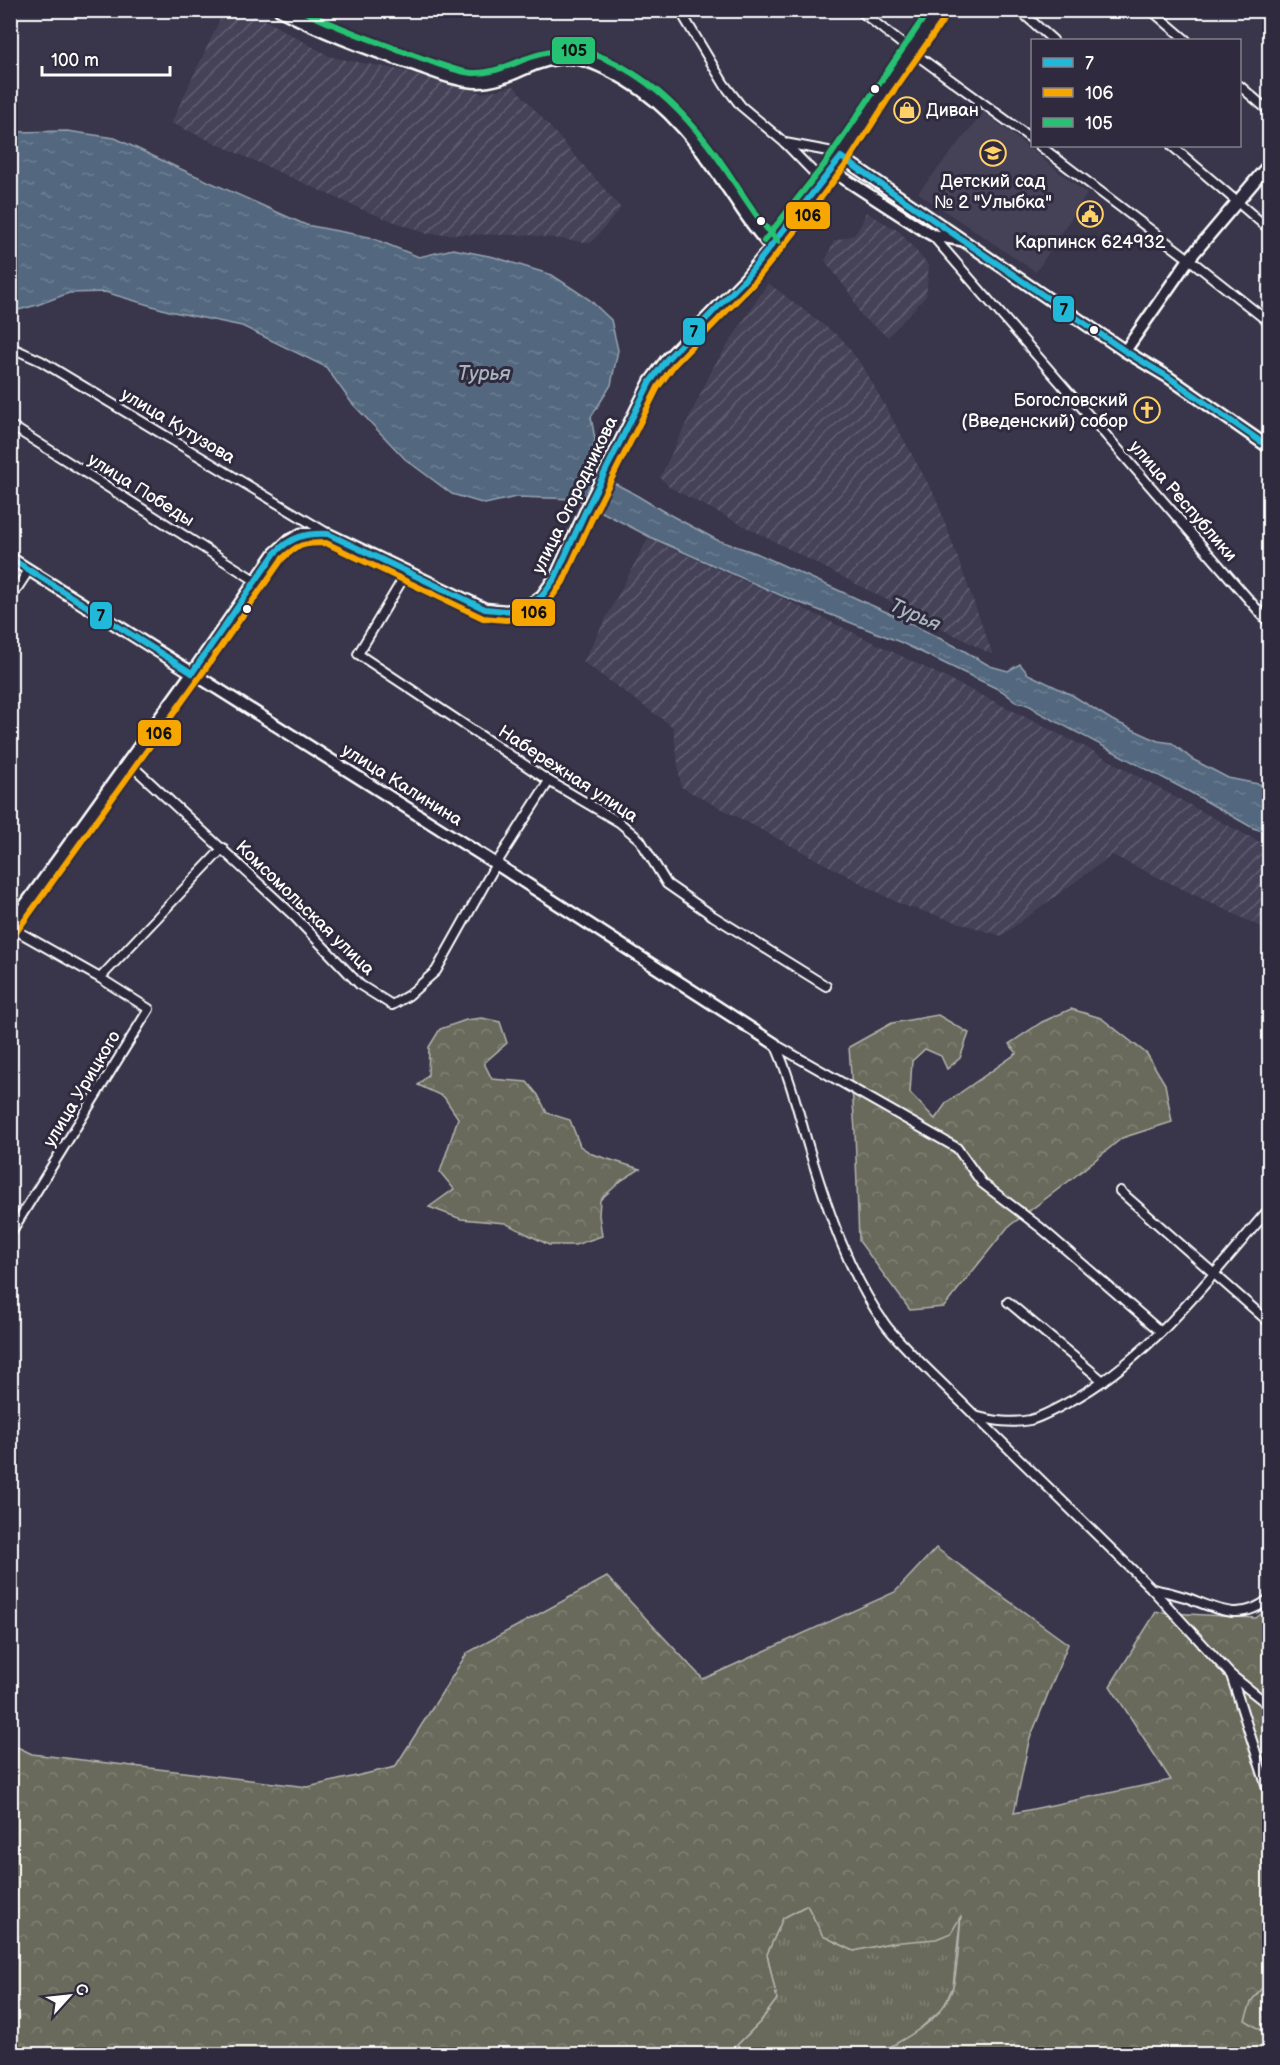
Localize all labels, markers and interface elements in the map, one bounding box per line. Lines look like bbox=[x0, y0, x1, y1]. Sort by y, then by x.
line badge: 105 bbox=[551, 36, 596, 65]
scale bar bbox=[42, 39, 170, 77]
legend bbox=[1031, 39, 1241, 147]
text: 105 bbox=[561, 42, 587, 61]
text: 100 m bbox=[51, 50, 99, 71]
text: 7 bbox=[1085, 53, 1094, 74]
unlabelled marker bbox=[869, 83, 881, 95]
text: 106 bbox=[1085, 83, 1114, 104]
shop icon: Диван bbox=[892, 95, 922, 125]
place label: Диван bbox=[926, 100, 979, 121]
text: 105 bbox=[1085, 113, 1113, 134]
school or university icon: Детский сад № 2 "Улыбка" bbox=[978, 138, 1008, 168]
place label: Детский сад № 2 "Улыбка" bbox=[934, 171, 1052, 213]
public building icon: Карпинск 624932 bbox=[1075, 199, 1105, 229]
line badge: 106 bbox=[785, 201, 831, 230]
text: 106 bbox=[795, 207, 822, 226]
unlabelled marker bbox=[755, 215, 767, 227]
place label: Карпинск 624932 bbox=[1015, 232, 1166, 253]
line badge: 7 bbox=[1052, 295, 1075, 323]
text: 7 bbox=[1060, 301, 1069, 320]
line badge: 7 bbox=[682, 317, 706, 346]
text: 7 bbox=[690, 323, 699, 342]
unlabelled marker bbox=[1088, 324, 1100, 336]
water label: Турья bbox=[457, 362, 511, 386]
street label: улица Кутузова bbox=[117, 384, 239, 468]
place label: Богословский (Введенский) собор bbox=[962, 390, 1128, 432]
church icon: Богословский (Введенский) собор bbox=[1132, 395, 1162, 425]
street label: улица Огородникова bbox=[528, 413, 622, 577]
street label: улица Республики bbox=[1125, 436, 1241, 566]
street label: улица Победы bbox=[84, 449, 198, 531]
water label: Турья bbox=[886, 593, 944, 637]
line badge: 106 bbox=[511, 598, 556, 627]
line badge: 7 bbox=[89, 601, 113, 630]
unlabelled marker bbox=[241, 603, 253, 615]
text: 106 bbox=[521, 604, 548, 623]
text: 7 bbox=[97, 607, 106, 626]
line badge: 106 bbox=[137, 719, 182, 747]
street label: Набережная улица bbox=[494, 721, 642, 827]
text: 106 bbox=[146, 725, 173, 744]
street label: улица Калинина bbox=[338, 739, 466, 831]
street label: Комсомольская улица bbox=[231, 836, 379, 980]
street label: улица Урицкого bbox=[39, 1027, 125, 1151]
north arrow bbox=[39, 1966, 99, 2026]
text: С bbox=[70, 1981, 92, 1999]

